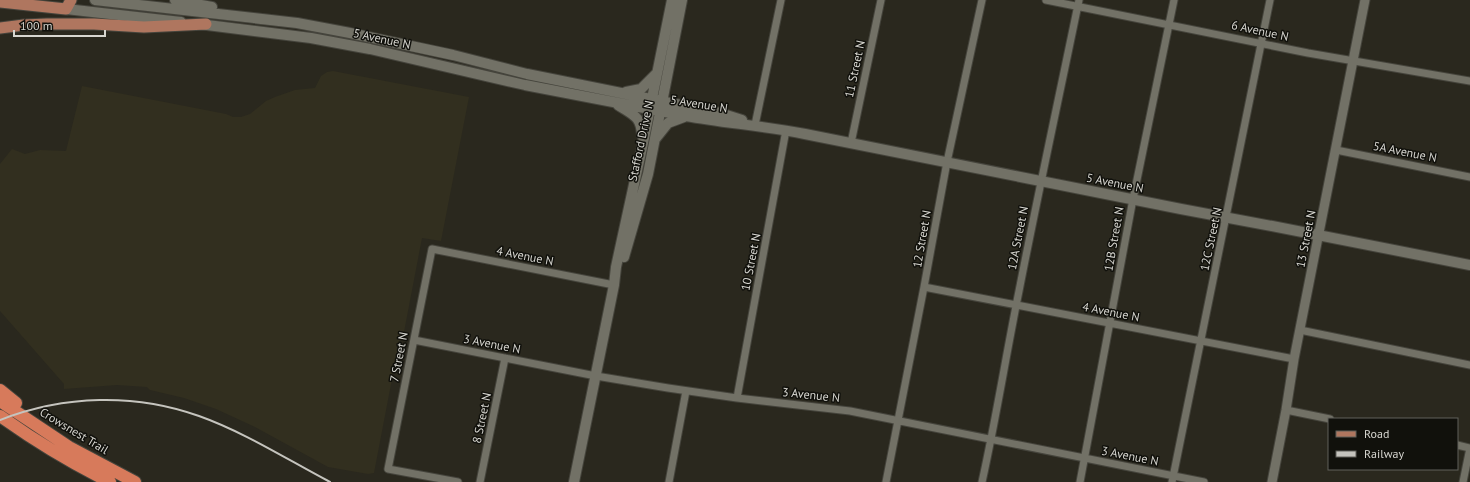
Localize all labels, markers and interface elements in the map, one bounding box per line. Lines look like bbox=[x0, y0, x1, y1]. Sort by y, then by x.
scale bar bbox=[14, 12, 105, 38]
street label: 6 Avenue N bbox=[1230, 17, 1290, 44]
text: 100 m bbox=[20, 18, 53, 33]
street label: 5 Avenue N bbox=[352, 25, 412, 52]
street label: 11 Street N bbox=[841, 39, 868, 99]
street label: 5 Avenue N bbox=[669, 92, 729, 115]
street label: Stafford Drive N bbox=[625, 99, 656, 183]
street label: 5A Avenue N bbox=[1372, 138, 1438, 165]
street label: 5 Avenue N bbox=[1085, 170, 1145, 195]
street label: 12A Street N bbox=[1004, 205, 1031, 271]
street label: 12B Street N bbox=[1100, 205, 1127, 272]
street label: 12C Street N bbox=[1196, 206, 1225, 272]
street label: 12 Street N bbox=[909, 209, 934, 269]
street label: 13 Street N bbox=[1293, 209, 1318, 269]
street label: 10 Street N bbox=[738, 232, 763, 292]
street label: 4 Avenue N bbox=[495, 243, 555, 268]
street label: 4 Avenue N bbox=[1081, 299, 1141, 324]
street label: 7 Street N bbox=[386, 330, 411, 383]
street label: 3 Avenue N bbox=[462, 331, 522, 356]
street label: 3 Avenue N bbox=[781, 384, 841, 405]
street label: 8 Street N bbox=[469, 391, 494, 445]
street label: Crowsnest Trail bbox=[37, 404, 112, 457]
legend bbox=[1328, 418, 1458, 470]
text: Road bbox=[1364, 426, 1389, 441]
street label: 3 Avenue N bbox=[1100, 443, 1160, 468]
text: Railway bbox=[1364, 446, 1404, 461]

